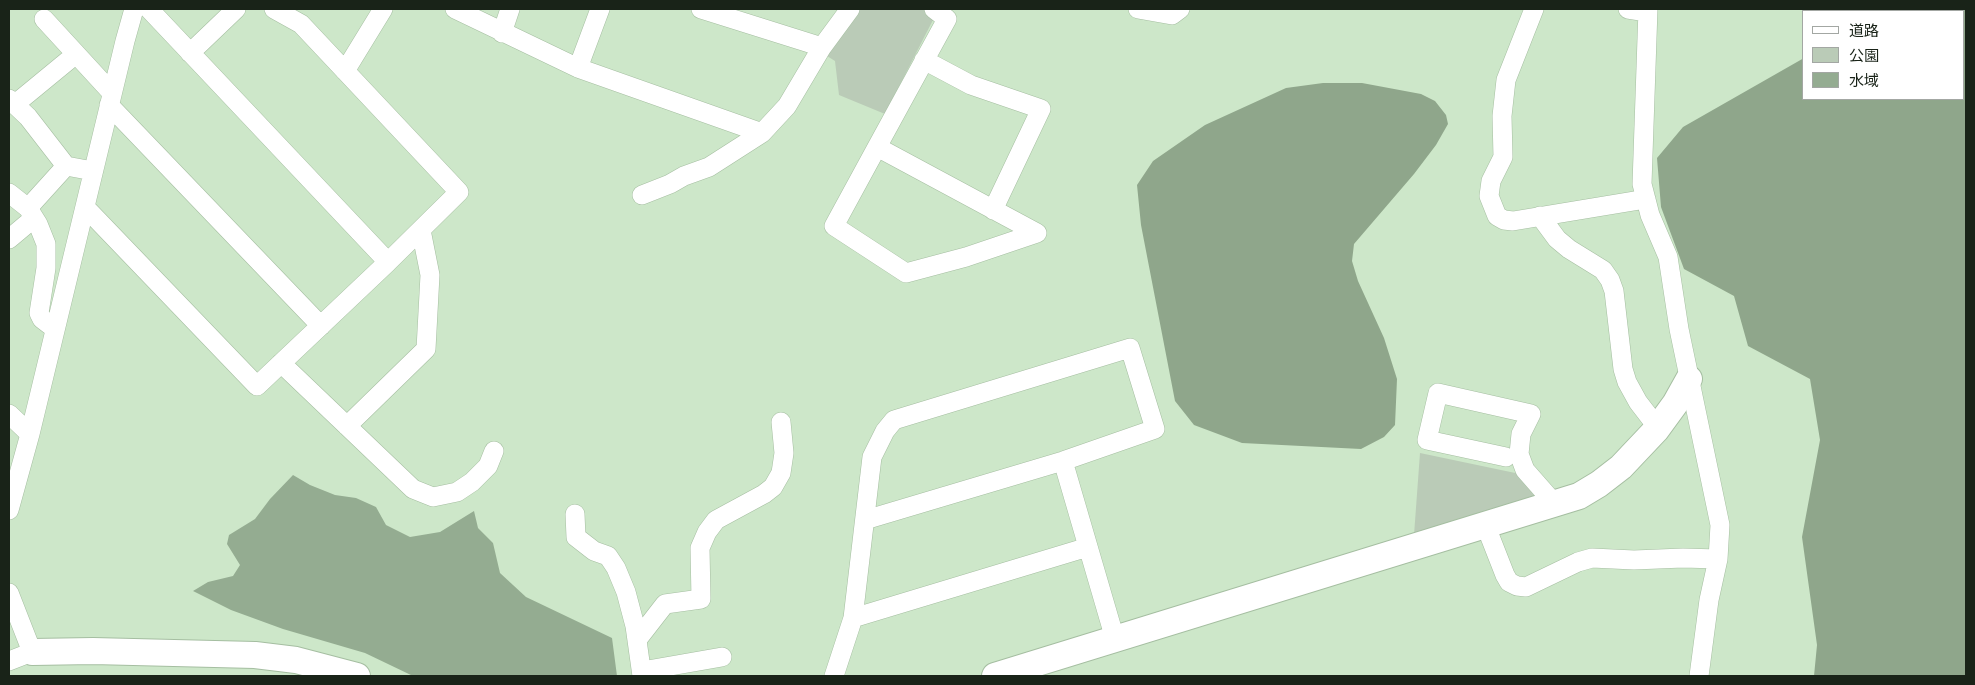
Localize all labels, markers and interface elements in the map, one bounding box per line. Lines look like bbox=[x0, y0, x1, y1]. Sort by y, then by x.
legend bbox=[1802, 10, 1965, 100]
text: 道路 bbox=[1849, 19, 1879, 40]
text: 公園 bbox=[1849, 44, 1879, 65]
text: 水域 bbox=[1849, 69, 1879, 90]

